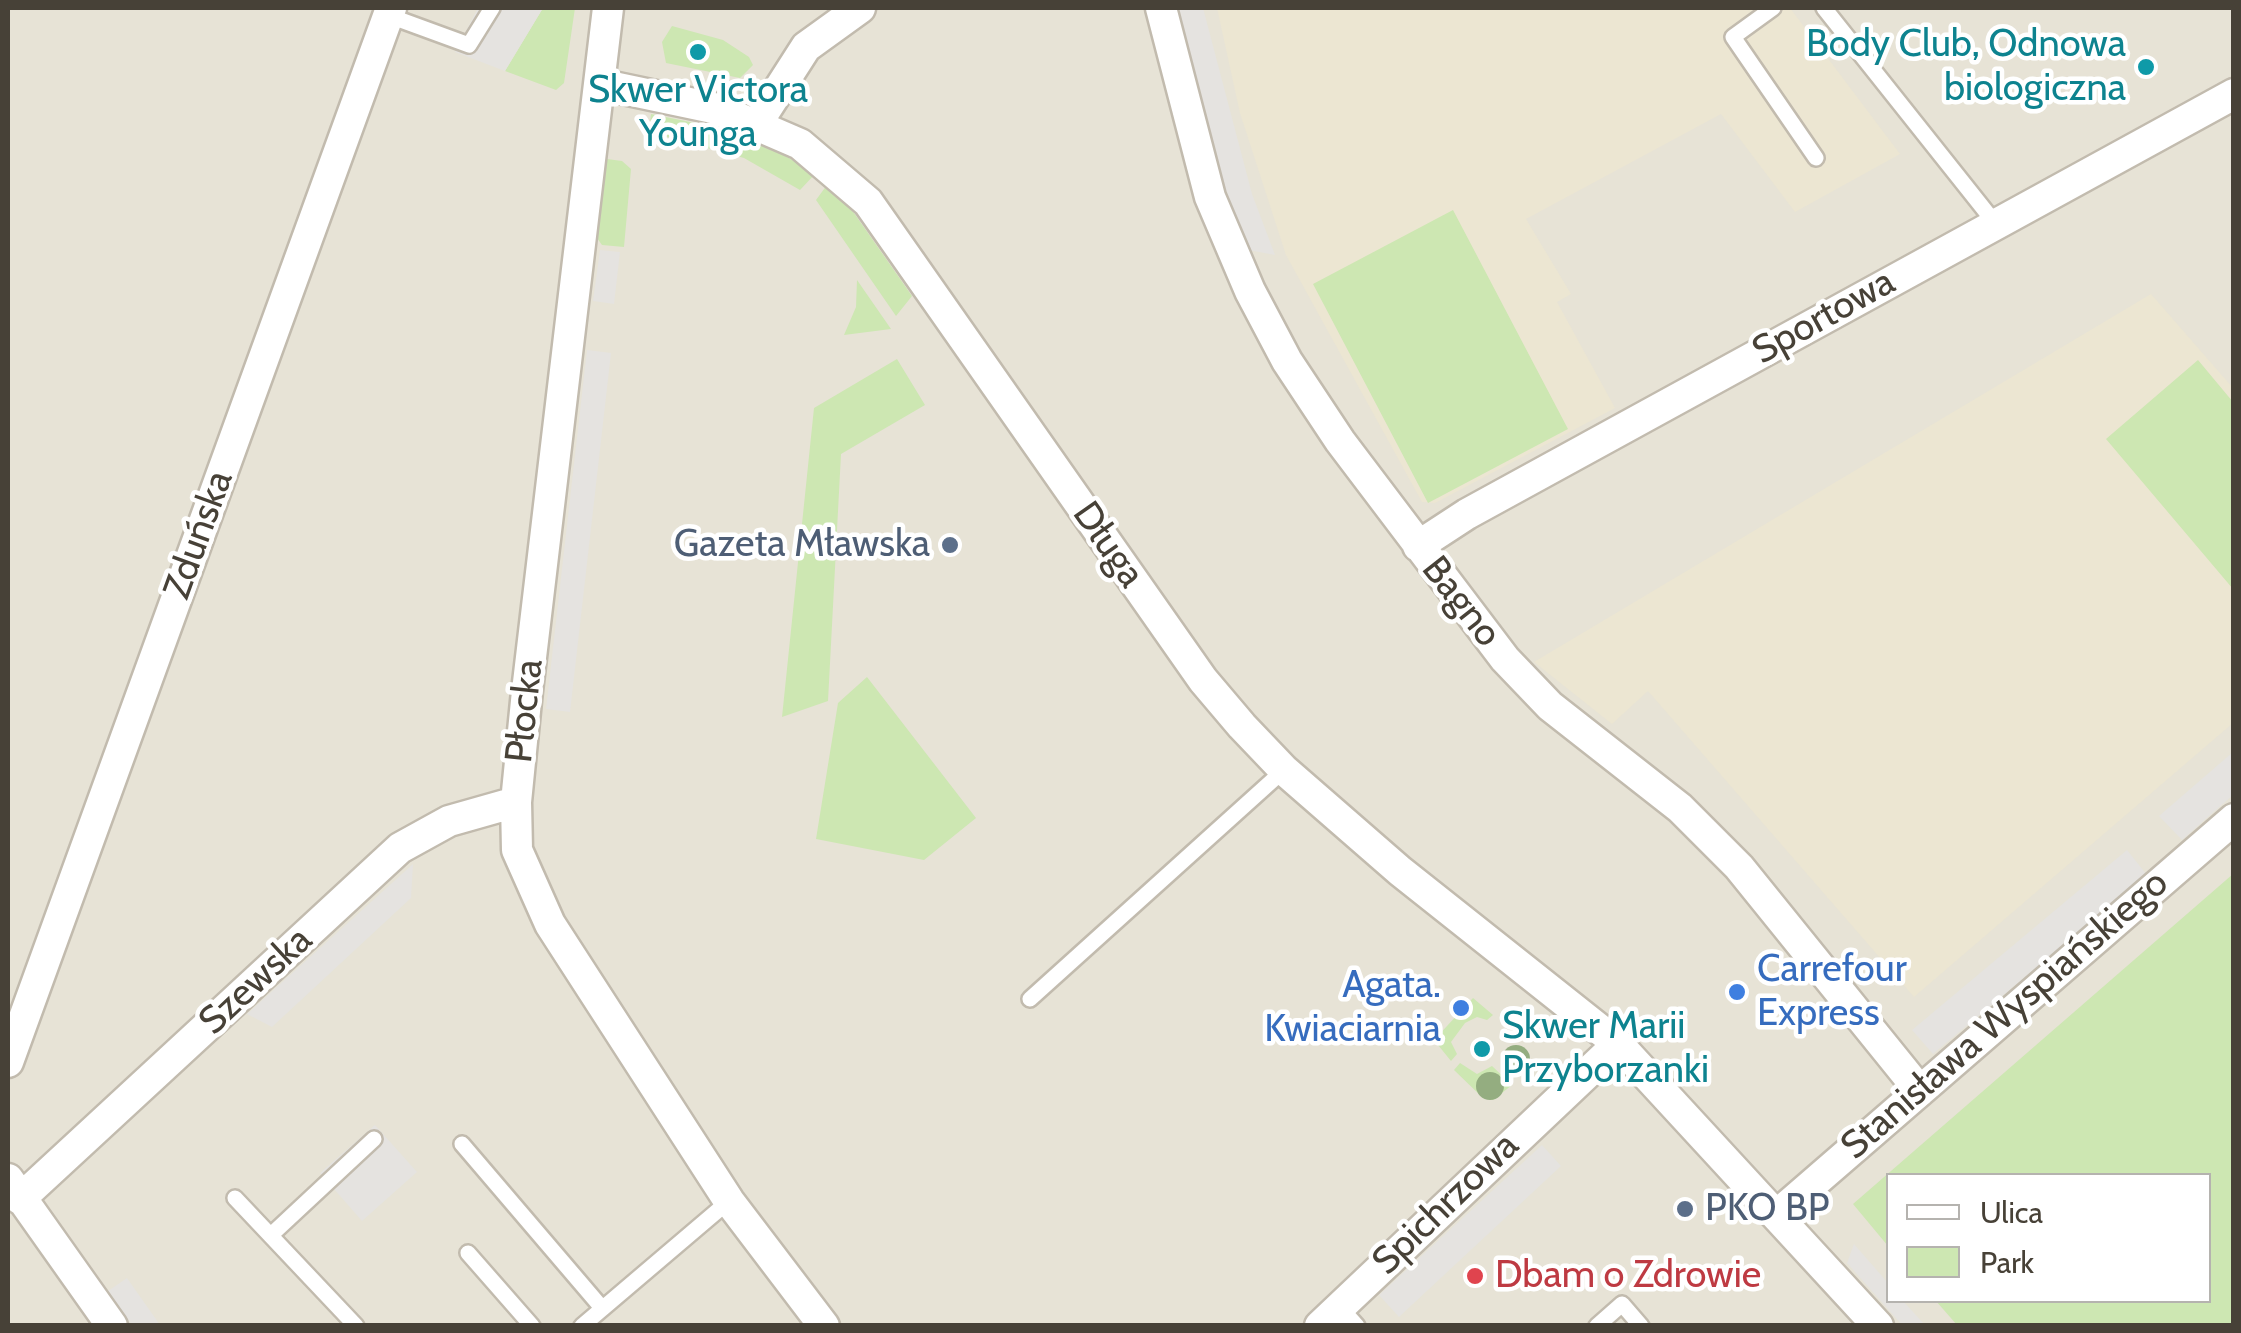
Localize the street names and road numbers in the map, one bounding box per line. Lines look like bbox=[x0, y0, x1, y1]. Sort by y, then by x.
street label: Sportowa bbox=[1745, 259, 1903, 375]
street label: Zduńska bbox=[155, 465, 243, 605]
street label: Długa bbox=[1062, 494, 1154, 596]
street label: Bagno bbox=[1412, 548, 1510, 656]
street label: Płocka bbox=[497, 657, 553, 765]
street label: Stanisława Wyspiańskiego bbox=[1832, 861, 2178, 1169]
street label: Szewska bbox=[190, 918, 322, 1044]
street label: Spichrzowa bbox=[1364, 1123, 1528, 1285]

